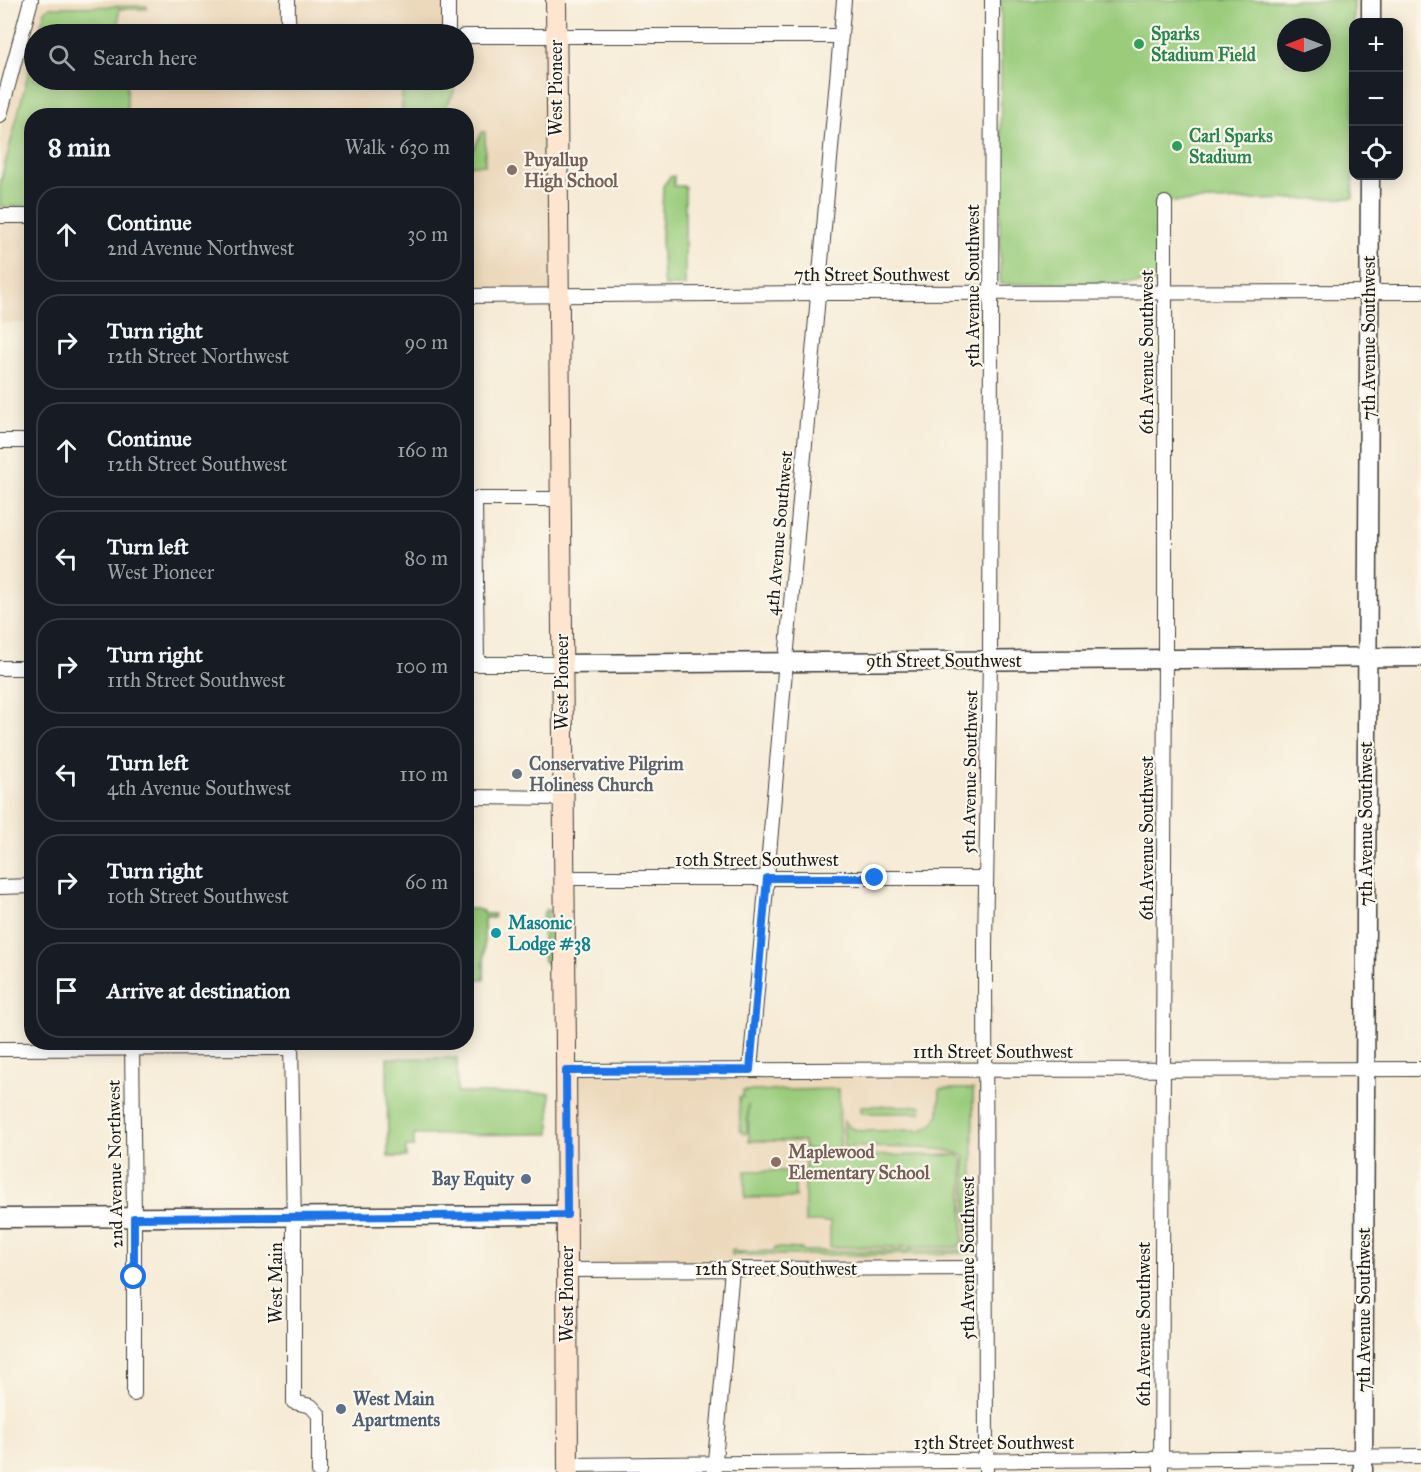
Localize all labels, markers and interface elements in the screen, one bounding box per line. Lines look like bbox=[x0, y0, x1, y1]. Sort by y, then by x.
north arrow bbox=[1277, 18, 1331, 72]
map controls bbox=[1349, 18, 1403, 180]
button: + bbox=[1349, 18, 1403, 72]
place label: Sparks Stadium Field bbox=[1151, 23, 1257, 66]
search box bbox=[24, 24, 474, 90]
marker: Sparks Stadium Field bbox=[1132, 37, 1146, 51]
street label: West Pioneer bbox=[545, 39, 567, 136]
icon: search bbox=[45, 41, 78, 74]
text: Search here bbox=[93, 44, 197, 71]
button: − bbox=[1349, 72, 1403, 126]
place label: Carl Sparks Stadium bbox=[1189, 125, 1273, 168]
button: locate bbox=[1349, 126, 1403, 180]
text: 8 min bbox=[48, 131, 111, 163]
text: Walk · 630 m bbox=[345, 135, 450, 159]
marker: Carl Sparks Stadium bbox=[1170, 139, 1184, 153]
place label: Puyallup High School bbox=[524, 149, 619, 193]
marker: Puyallup High School bbox=[505, 163, 519, 177]
street label: 5th Avenue Southwest bbox=[962, 203, 984, 368]
text: Continue bbox=[107, 209, 192, 236]
icon: ahead bbox=[50, 218, 83, 251]
text: 30 m bbox=[407, 222, 448, 246]
text: 2nd Avenue Northwest bbox=[107, 236, 294, 260]
street label: 7th Avenue Southwest bbox=[1358, 255, 1380, 421]
street label: 7th Street Southwest bbox=[794, 264, 951, 286]
street label: 6th Avenue Southwest bbox=[1136, 269, 1158, 434]
text: Turn right bbox=[107, 317, 203, 344]
icon: right bbox=[50, 326, 83, 359]
text: 90 m bbox=[405, 330, 448, 354]
text: 12th Street Northwest bbox=[107, 344, 289, 368]
text: Continue bbox=[107, 425, 192, 452]
icon: ahead bbox=[50, 434, 83, 467]
text: 160 m bbox=[397, 438, 448, 462]
street label: 4th Avenue Southwest bbox=[761, 449, 797, 616]
text: 12th Street Southwest bbox=[107, 452, 287, 476]
text: Turn left bbox=[107, 533, 189, 560]
icon: left bbox=[50, 542, 83, 575]
text: 80 m bbox=[405, 546, 448, 570]
text: West Pioneer bbox=[107, 560, 214, 584]
street label: West Pioneer bbox=[551, 633, 573, 730]
text: Turn right bbox=[107, 641, 203, 668]
icon: right bbox=[50, 650, 83, 683]
street label: 9th Street Southwest bbox=[866, 650, 1023, 672]
text: 100 m bbox=[396, 654, 448, 678]
text: 11th Street Southwest bbox=[107, 668, 285, 692]
street label: 5th Avenue Southwest bbox=[958, 689, 982, 854]
street label: 7th Avenue Southwest bbox=[1355, 741, 1377, 907]
text: Turn left bbox=[107, 749, 189, 776]
place label: Conservative Pilgrim Holiness Church bbox=[529, 753, 685, 796]
street label: 6th Avenue Southwest bbox=[1136, 755, 1158, 920]
icon: left bbox=[50, 758, 83, 791]
text: 110 m bbox=[400, 762, 448, 786]
marker: Conservative Pilgrim Holiness Church bbox=[510, 767, 524, 781]
text: 4th Avenue Southwest bbox=[107, 776, 291, 800]
street label: 10th Street Southwest bbox=[675, 849, 840, 871]
text: Turn right bbox=[107, 857, 203, 884]
route end bbox=[861, 864, 887, 890]
icon: right bbox=[50, 866, 83, 899]
text: 60 m bbox=[405, 870, 448, 894]
text: 10th Street Southwest bbox=[107, 884, 289, 908]
place label: Masonic Lodge #38 bbox=[508, 912, 591, 956]
marker: Masonic Lodge #38 bbox=[489, 926, 503, 940]
icon: arrive bbox=[50, 974, 83, 1007]
text: Arrive at destination bbox=[107, 977, 290, 1004]
street label: 11th Street Southwest bbox=[913, 1041, 1074, 1063]
street label: 2nd Avenue Northwest bbox=[103, 1079, 127, 1248]
place label: Maplewood Elementary School bbox=[788, 1141, 931, 1185]
marker: Maplewood Elementary School bbox=[769, 1155, 783, 1169]
place label: Bay Equity bbox=[432, 1168, 516, 1191]
marker: Bay Equity bbox=[519, 1172, 533, 1186]
street label: 5th Avenue Southwest bbox=[957, 1175, 979, 1340]
street label: 7th Avenue Southwest bbox=[1353, 1227, 1375, 1393]
street label: 6th Avenue Southwest bbox=[1133, 1241, 1155, 1406]
street label: West Main bbox=[265, 1242, 287, 1324]
street label: West Pioneer bbox=[556, 1245, 578, 1342]
street label: 12th Street Southwest bbox=[695, 1258, 858, 1280]
route start bbox=[120, 1263, 146, 1289]
place label: West Main Apartments bbox=[352, 1388, 440, 1432]
marker: West Main Apartments bbox=[334, 1402, 348, 1416]
street label: 13th Street Southwest bbox=[914, 1432, 1075, 1454]

